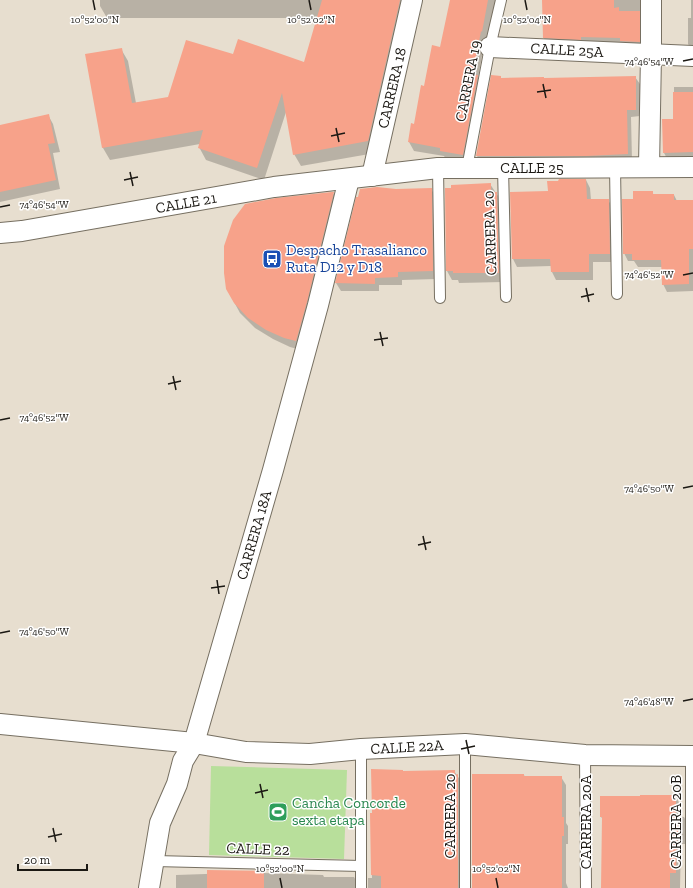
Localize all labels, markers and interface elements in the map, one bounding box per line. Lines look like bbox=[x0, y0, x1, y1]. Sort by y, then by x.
text: 10°52'00"N bbox=[71, 14, 120, 26]
text: 10°52'02"N bbox=[287, 14, 335, 26]
text: 10°52'04"N bbox=[503, 14, 551, 26]
street label: CARRERA 19 bbox=[451, 39, 485, 123]
street label: CALLE 25A bbox=[530, 39, 604, 61]
street label: CARRERA 18 bbox=[374, 46, 410, 130]
text: 74°46'54"W bbox=[624, 56, 674, 68]
street label: CALLE 25 bbox=[500, 159, 564, 177]
street label: CALLE 21 bbox=[154, 189, 218, 217]
street label: CARRERA 20 bbox=[480, 190, 500, 276]
text: 74°46'54"W bbox=[19, 199, 69, 211]
place label: Despacho Trasalianco Ruta D12 y D18 bbox=[286, 241, 427, 276]
bus stop icon: Despacho Trasalianco Ruta D12 y D18 bbox=[261, 248, 283, 270]
text: 74°46'52"W bbox=[624, 269, 674, 281]
text: 74°46'52"W bbox=[19, 412, 69, 424]
text: 74°46'50"W bbox=[624, 483, 675, 495]
street label: CARRERA 18A bbox=[233, 488, 275, 582]
text: 74°46'50"W bbox=[19, 626, 70, 638]
text: 74°46'48"W bbox=[624, 696, 674, 708]
street label: CALLE 22A bbox=[370, 736, 444, 758]
street label: CARRERA 20 bbox=[441, 774, 459, 859]
street label: CARRERA 20A bbox=[577, 774, 595, 869]
street label: CARRERA 20B bbox=[667, 775, 685, 869]
place label: Cancha Concorde sexta etapa bbox=[292, 794, 406, 829]
sports icon: Cancha Concorde sexta etapa bbox=[267, 801, 289, 823]
street label: CALLE 22 bbox=[226, 839, 290, 859]
scale bar bbox=[18, 846, 87, 872]
text: 20 m bbox=[24, 853, 51, 867]
text: 10°52'00"N bbox=[256, 863, 305, 875]
text: 10°52'02"N bbox=[472, 863, 520, 875]

